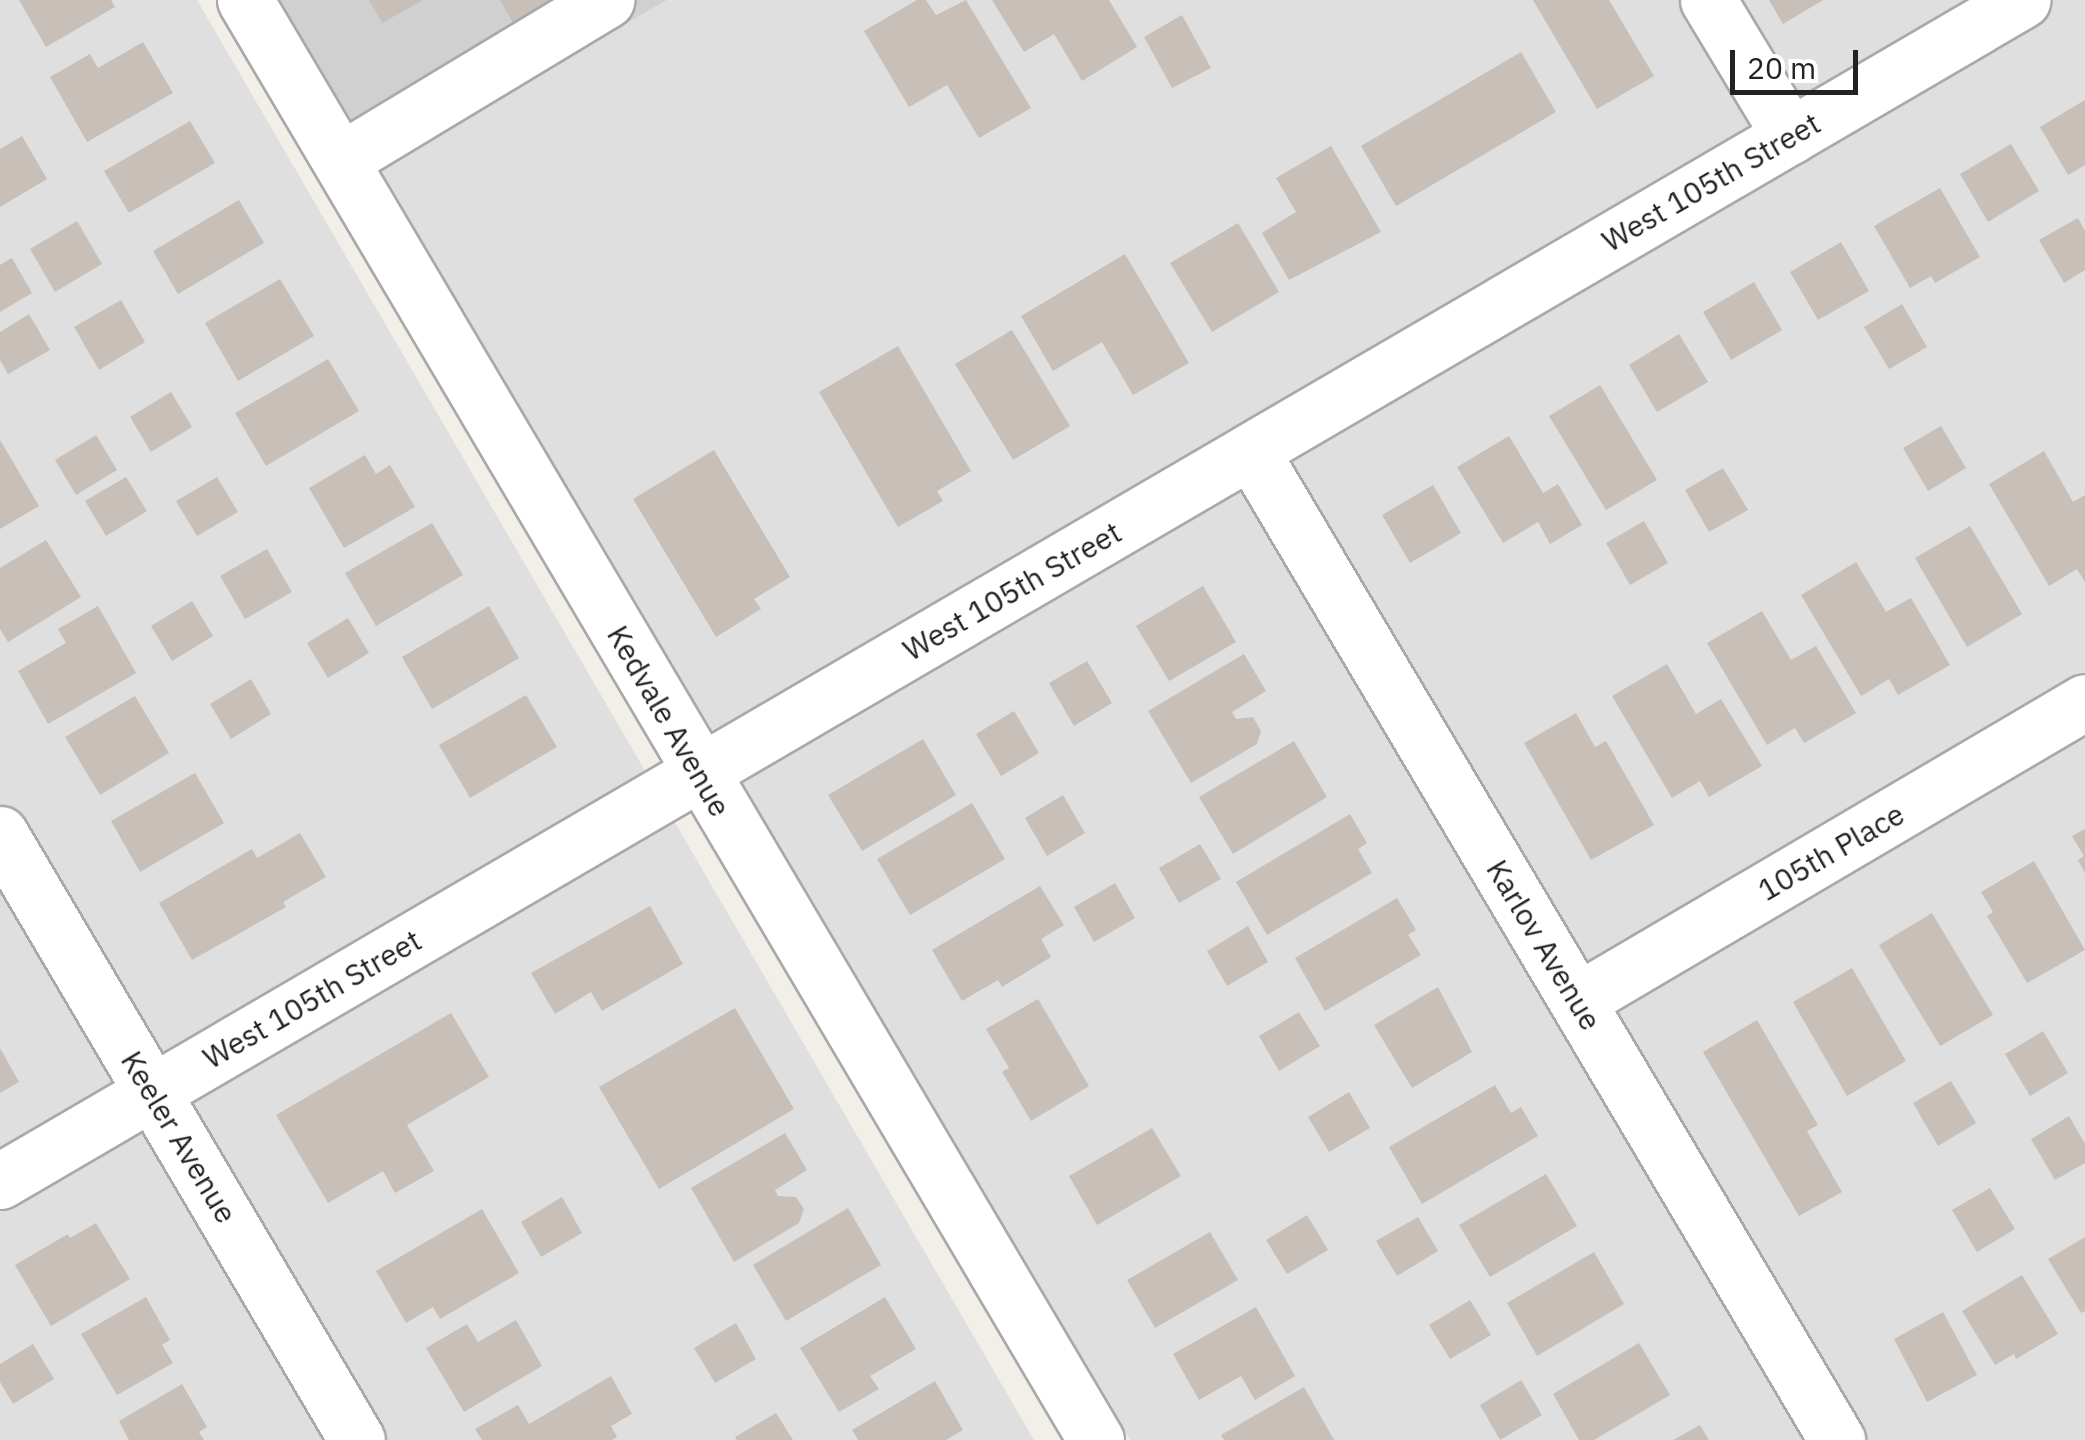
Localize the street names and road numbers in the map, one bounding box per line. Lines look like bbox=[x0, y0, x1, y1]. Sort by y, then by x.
street label: West 105th Street bbox=[1596, 105, 1826, 259]
street label: West 105th Street bbox=[897, 514, 1127, 668]
street label: Kedvale Avenue bbox=[600, 619, 738, 823]
street label: 105th Place bbox=[1752, 796, 1910, 908]
street label: Karlov Avenue bbox=[1479, 853, 1609, 1037]
street label: West 105th Street bbox=[197, 922, 427, 1076]
street label: Keeler Avenue bbox=[114, 1045, 244, 1229]

